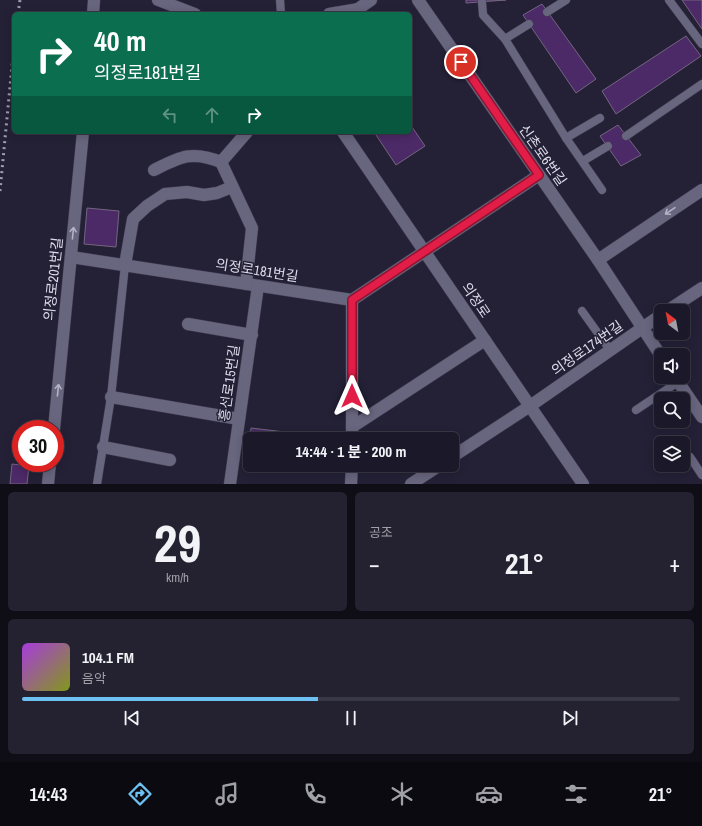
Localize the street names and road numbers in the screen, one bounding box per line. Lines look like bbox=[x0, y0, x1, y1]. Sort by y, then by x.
street label: 신촌로6번길 bbox=[515, 121, 571, 189]
street label: 의정로201번길 bbox=[40, 237, 66, 321]
street label: 의정로181번길 bbox=[214, 255, 300, 285]
street label: 의정로 bbox=[458, 279, 494, 321]
street label: 의정로174번길 bbox=[548, 317, 626, 379]
street label: 흥선로15번길 bbox=[215, 344, 243, 422]

